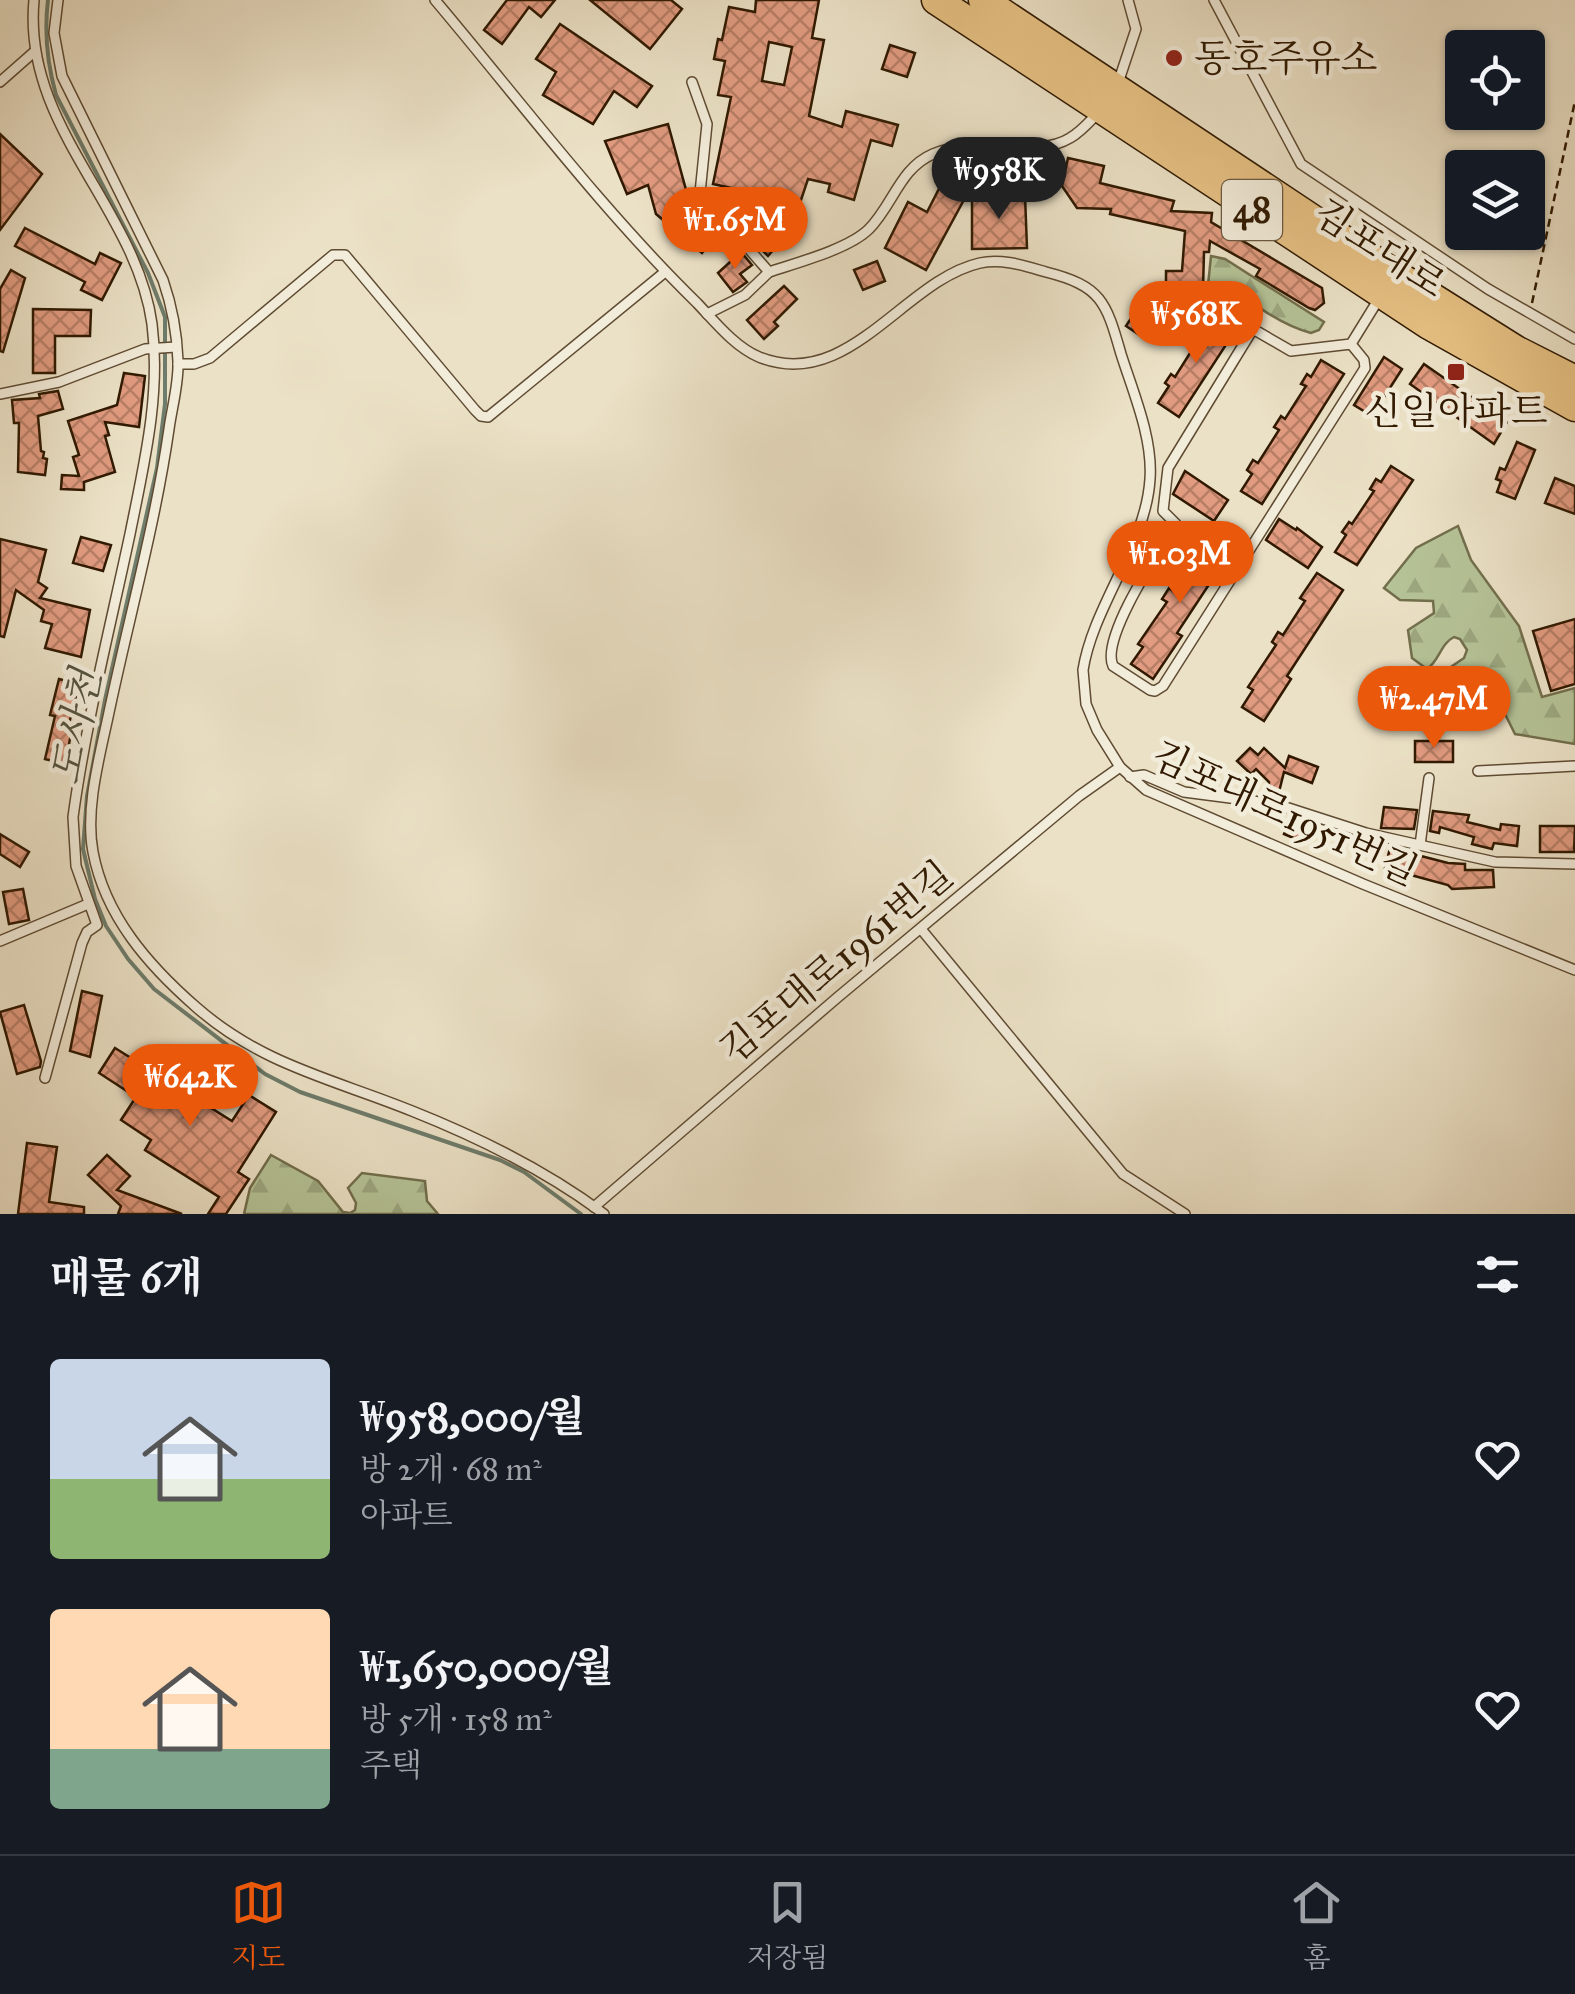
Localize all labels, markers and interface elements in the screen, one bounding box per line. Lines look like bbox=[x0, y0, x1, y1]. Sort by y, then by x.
map controls bbox=[1445, 30, 1545, 250]
button: locate bbox=[1445, 30, 1545, 130]
place label: 동호주유소 bbox=[1194, 35, 1378, 81]
marker: 동호주유소 bbox=[1163, 47, 1185, 69]
pin: ₩958K bbox=[929, 137, 1069, 222]
text: ₩958K bbox=[954, 150, 1044, 189]
button: layers bbox=[1445, 150, 1545, 250]
road number: 48 bbox=[1222, 180, 1282, 240]
pin: ₩1.65M bbox=[654, 187, 816, 272]
street label: 김포대로 bbox=[1306, 189, 1454, 307]
text: ₩1.65M bbox=[684, 200, 786, 239]
pin: ₩568K bbox=[1126, 281, 1266, 366]
text: ₩568K bbox=[1151, 294, 1241, 333]
marker: 신일아파트 bbox=[1445, 361, 1467, 383]
place label: 신일아파트 bbox=[1364, 388, 1548, 434]
pin: ₩1.03M bbox=[1099, 521, 1261, 606]
text: ₩1.03M bbox=[1129, 534, 1231, 573]
water label: 도사천 bbox=[41, 663, 112, 789]
pin: ₩2.47M bbox=[1353, 666, 1515, 751]
text: ₩2.47M bbox=[1380, 679, 1488, 718]
street label: 김포대로1951번길 bbox=[1145, 731, 1425, 895]
street label: 김포대로1961번길 bbox=[710, 851, 962, 1073]
pin: ₩642K bbox=[120, 1044, 260, 1129]
text: ₩642K bbox=[144, 1057, 236, 1096]
icon: filters bbox=[1470, 1247, 1525, 1302]
text: 매물 6개 bbox=[50, 1252, 202, 1304]
text: ₩958,000/월 bbox=[360, 1391, 585, 1443]
icon: home bbox=[130, 1399, 250, 1519]
icon: heart bbox=[1470, 1432, 1525, 1487]
text: 방 2개 · 68 m² bbox=[360, 1450, 542, 1489]
text: 아파트 bbox=[360, 1496, 453, 1535]
text: ₩1,650,000/월 bbox=[360, 1641, 614, 1693]
icon: home bbox=[130, 1649, 250, 1769]
icon: heart bbox=[1470, 1682, 1525, 1737]
text: 방 5개 · 158 m² bbox=[360, 1700, 552, 1739]
text: 주택 bbox=[360, 1746, 422, 1785]
tab: 지도 bbox=[231, 1875, 286, 1975]
tab: 저장됨 bbox=[747, 1875, 828, 1975]
tab: 홈 bbox=[1289, 1875, 1344, 1975]

